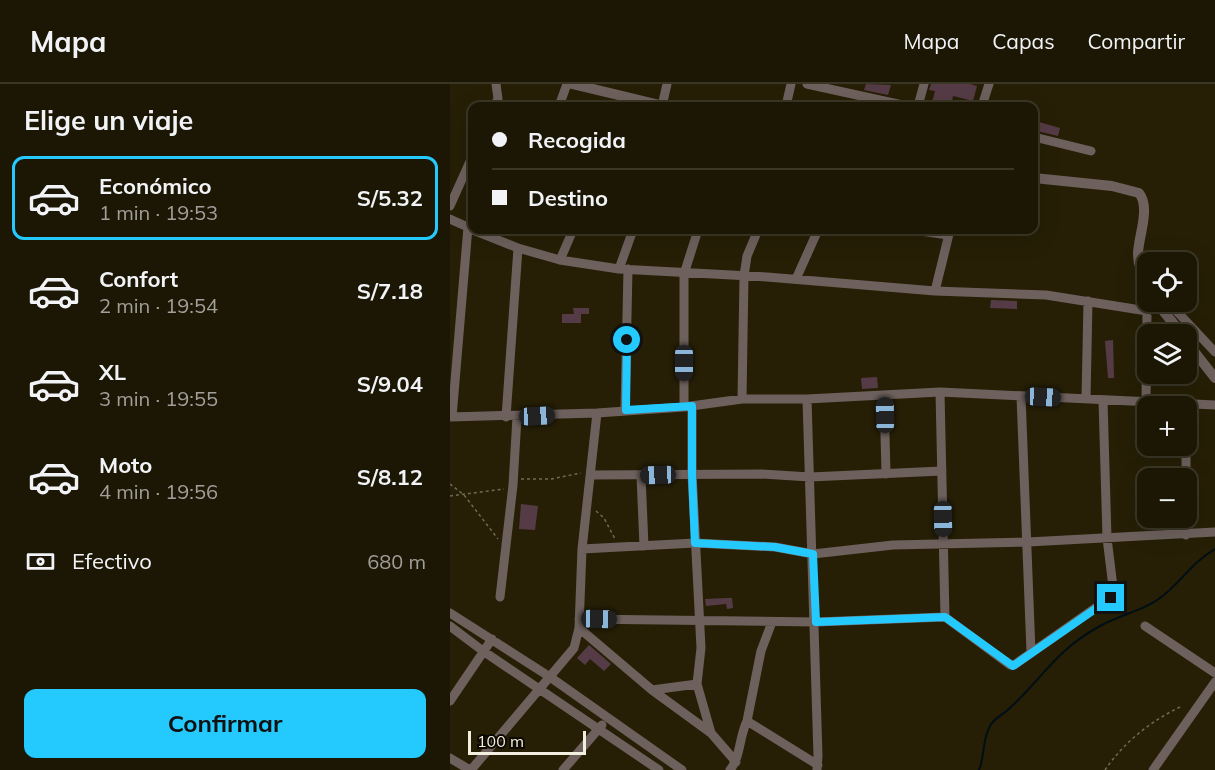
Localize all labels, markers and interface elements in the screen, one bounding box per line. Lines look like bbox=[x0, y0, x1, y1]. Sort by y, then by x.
text: Mapa bbox=[30, 24, 106, 59]
text: Mapa bbox=[904, 28, 959, 54]
text: Capas bbox=[992, 28, 1055, 54]
text: Compartir bbox=[1088, 28, 1185, 54]
text: Elige un viaje bbox=[24, 103, 193, 137]
text: Recogida bbox=[528, 126, 626, 154]
icon: car bbox=[27, 171, 81, 225]
text: Económico bbox=[99, 172, 212, 200]
text: S/5.32 bbox=[357, 184, 423, 212]
text: Destino bbox=[528, 184, 608, 212]
text: 1 min · 19:53 bbox=[99, 200, 218, 225]
map controls bbox=[1137, 252, 1197, 528]
button: locate bbox=[1137, 252, 1197, 312]
icon: car bbox=[27, 264, 81, 318]
text: Confort bbox=[99, 265, 178, 293]
text: S/7.18 bbox=[357, 277, 423, 305]
text: 2 min · 19:54 bbox=[99, 293, 218, 318]
button: layers bbox=[1137, 324, 1197, 384]
route start bbox=[613, 326, 640, 353]
car bbox=[675, 345, 693, 381]
icon: car bbox=[27, 357, 81, 411]
text: XL bbox=[99, 358, 126, 386]
text: S/9.04 bbox=[357, 370, 423, 398]
text: 3 min · 19:55 bbox=[99, 386, 218, 411]
car bbox=[1025, 387, 1061, 407]
button: + bbox=[1137, 396, 1197, 456]
car bbox=[876, 397, 894, 433]
car bbox=[519, 406, 555, 426]
icon: car bbox=[27, 450, 81, 504]
text: Moto bbox=[99, 451, 152, 479]
text: S/8.12 bbox=[357, 463, 423, 491]
car bbox=[640, 465, 676, 485]
button: − bbox=[1137, 468, 1197, 528]
text: 4 min · 19:56 bbox=[99, 479, 218, 504]
car bbox=[934, 501, 952, 537]
icon: cash bbox=[24, 545, 57, 578]
text: Efectivo bbox=[72, 547, 152, 575]
text: 680 m bbox=[367, 549, 426, 574]
route end bbox=[1097, 584, 1124, 611]
car bbox=[581, 610, 617, 628]
button: Confirmar bbox=[24, 689, 426, 758]
scale bar bbox=[468, 728, 586, 756]
text: 100 m bbox=[477, 731, 524, 751]

